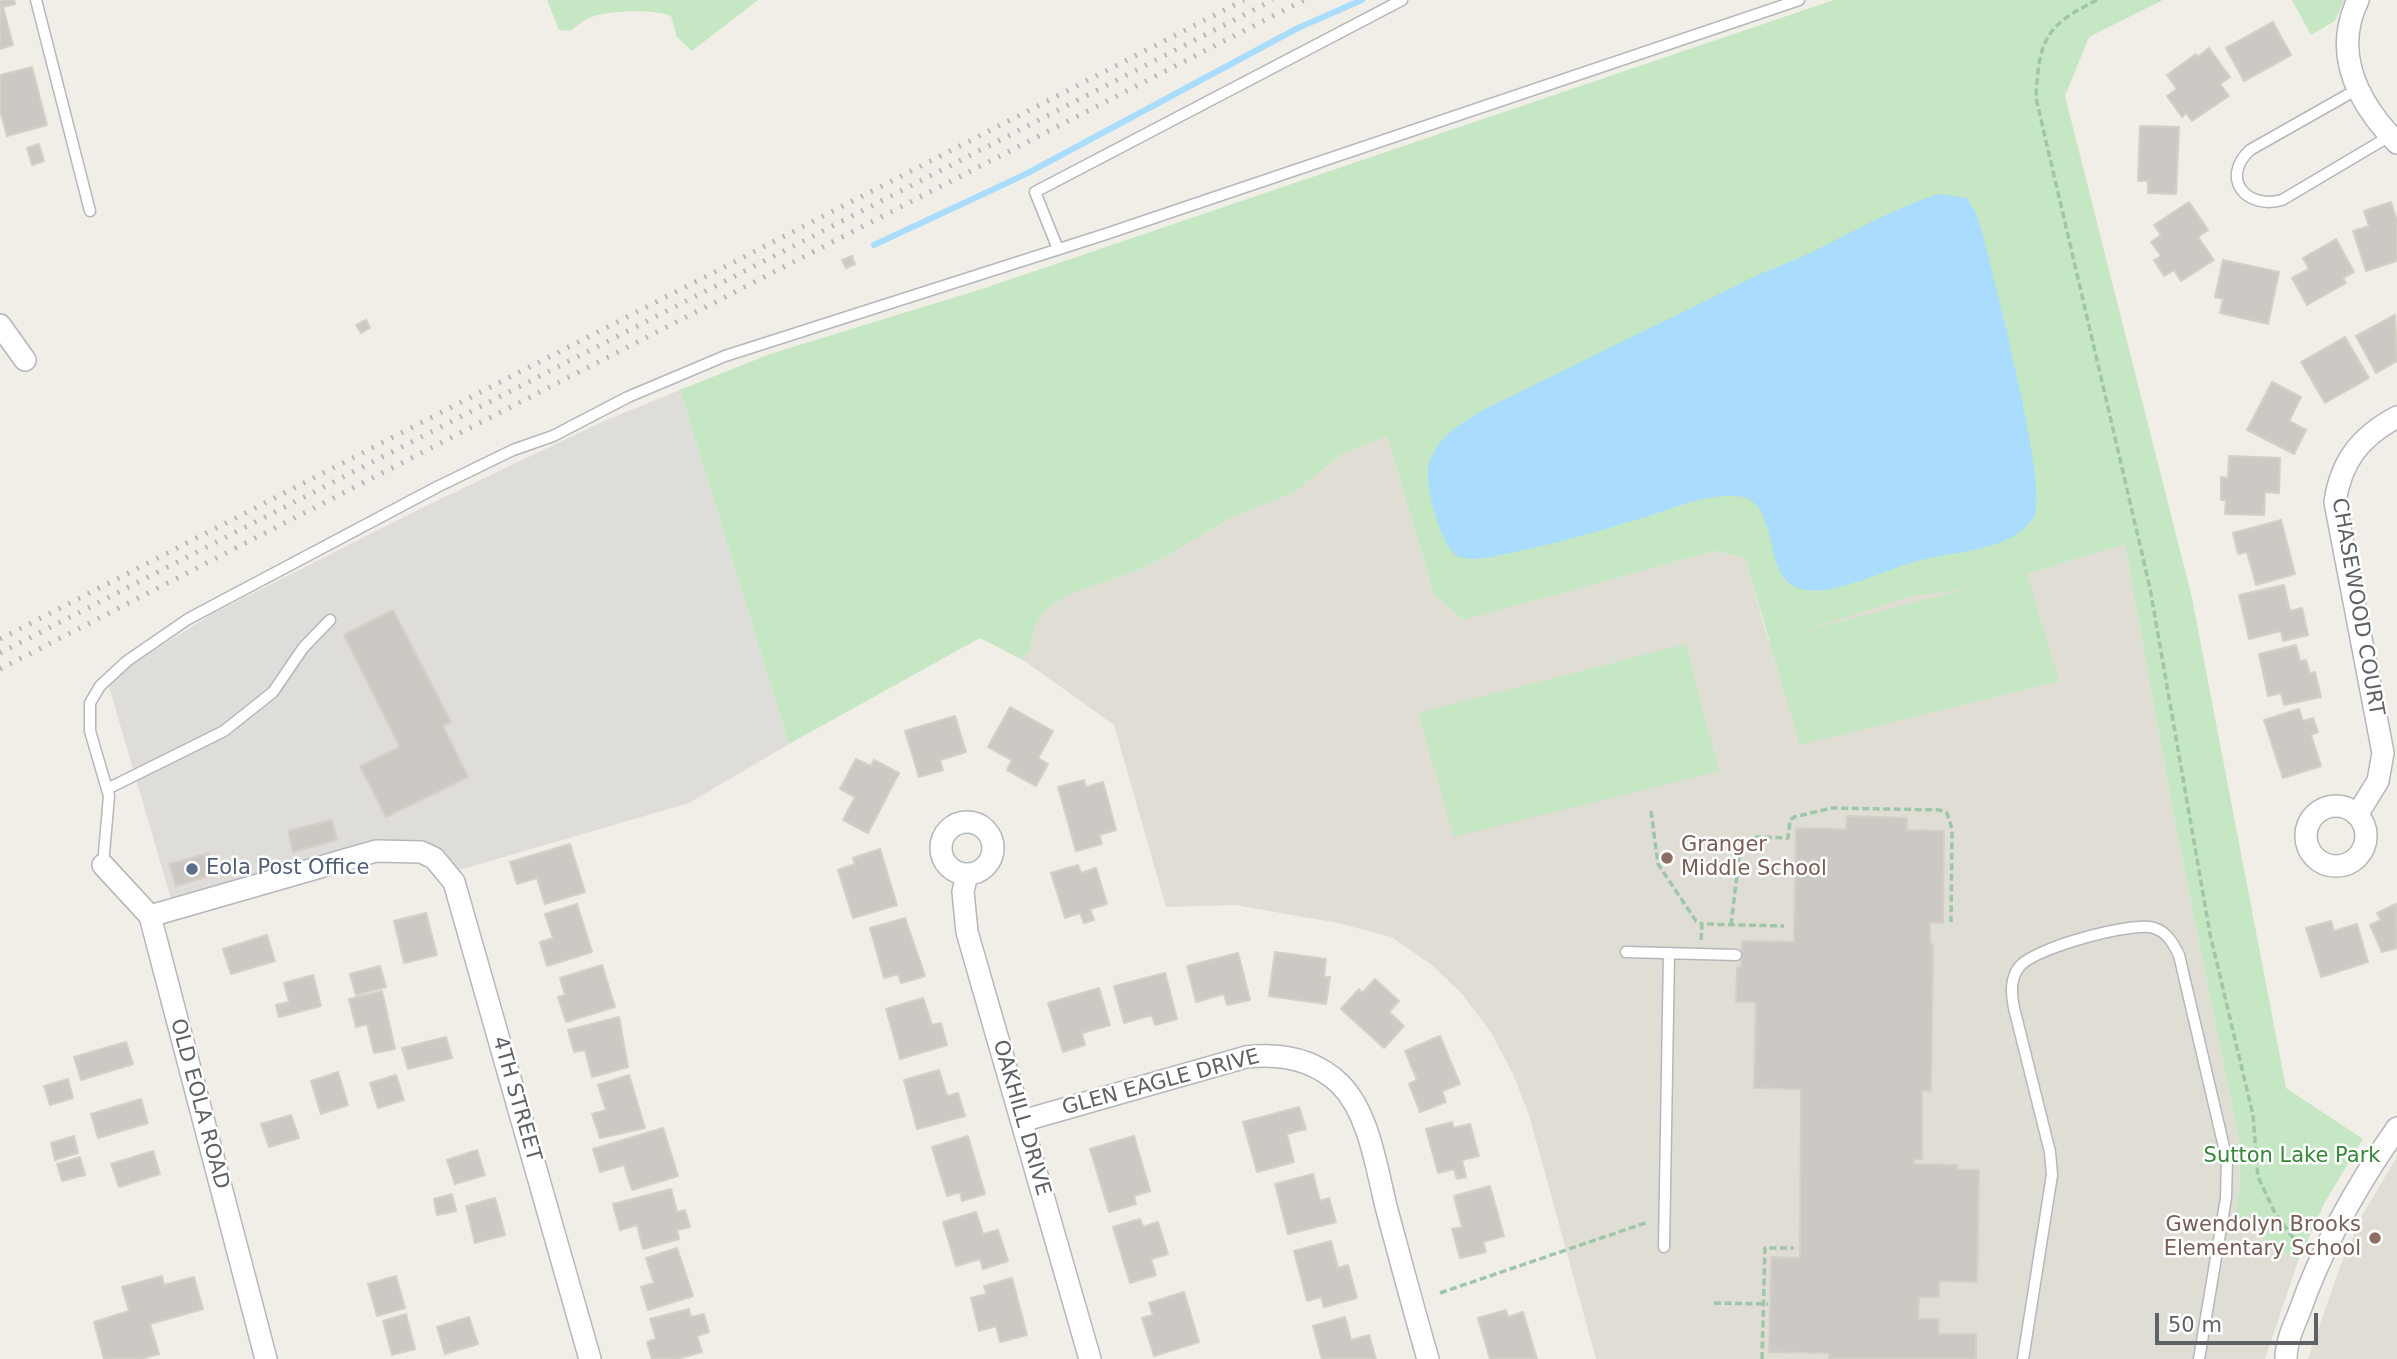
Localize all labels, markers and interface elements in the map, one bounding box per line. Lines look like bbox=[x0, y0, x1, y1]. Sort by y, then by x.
street label: CHASEWOOD COURT bbox=[2325, 496, 2389, 718]
place label: Granger Middle School bbox=[1681, 833, 1827, 883]
marker: Granger Middle School bbox=[1659, 850, 1675, 866]
place label: Eola Post Office bbox=[206, 856, 369, 882]
marker: Eola Post Office bbox=[184, 861, 200, 877]
street label: OLD EOLA ROAD bbox=[164, 1016, 234, 1192]
street label: 4TH STREET bbox=[486, 1034, 546, 1164]
street label: OAKHILL DRIVE bbox=[987, 1037, 1055, 1199]
street label: GLEN EAGLE DRIVE bbox=[1060, 1045, 1262, 1121]
park label: Sutton Lake Park bbox=[2204, 1144, 2380, 1170]
place label: Gwendolyn Brooks Elementary School bbox=[2164, 1213, 2361, 1263]
marker: Gwendolyn Brooks Elementary School bbox=[2367, 1230, 2383, 1246]
scale bar bbox=[2159, 1300, 2322, 1344]
text: 50 m bbox=[2168, 1313, 2222, 1337]

